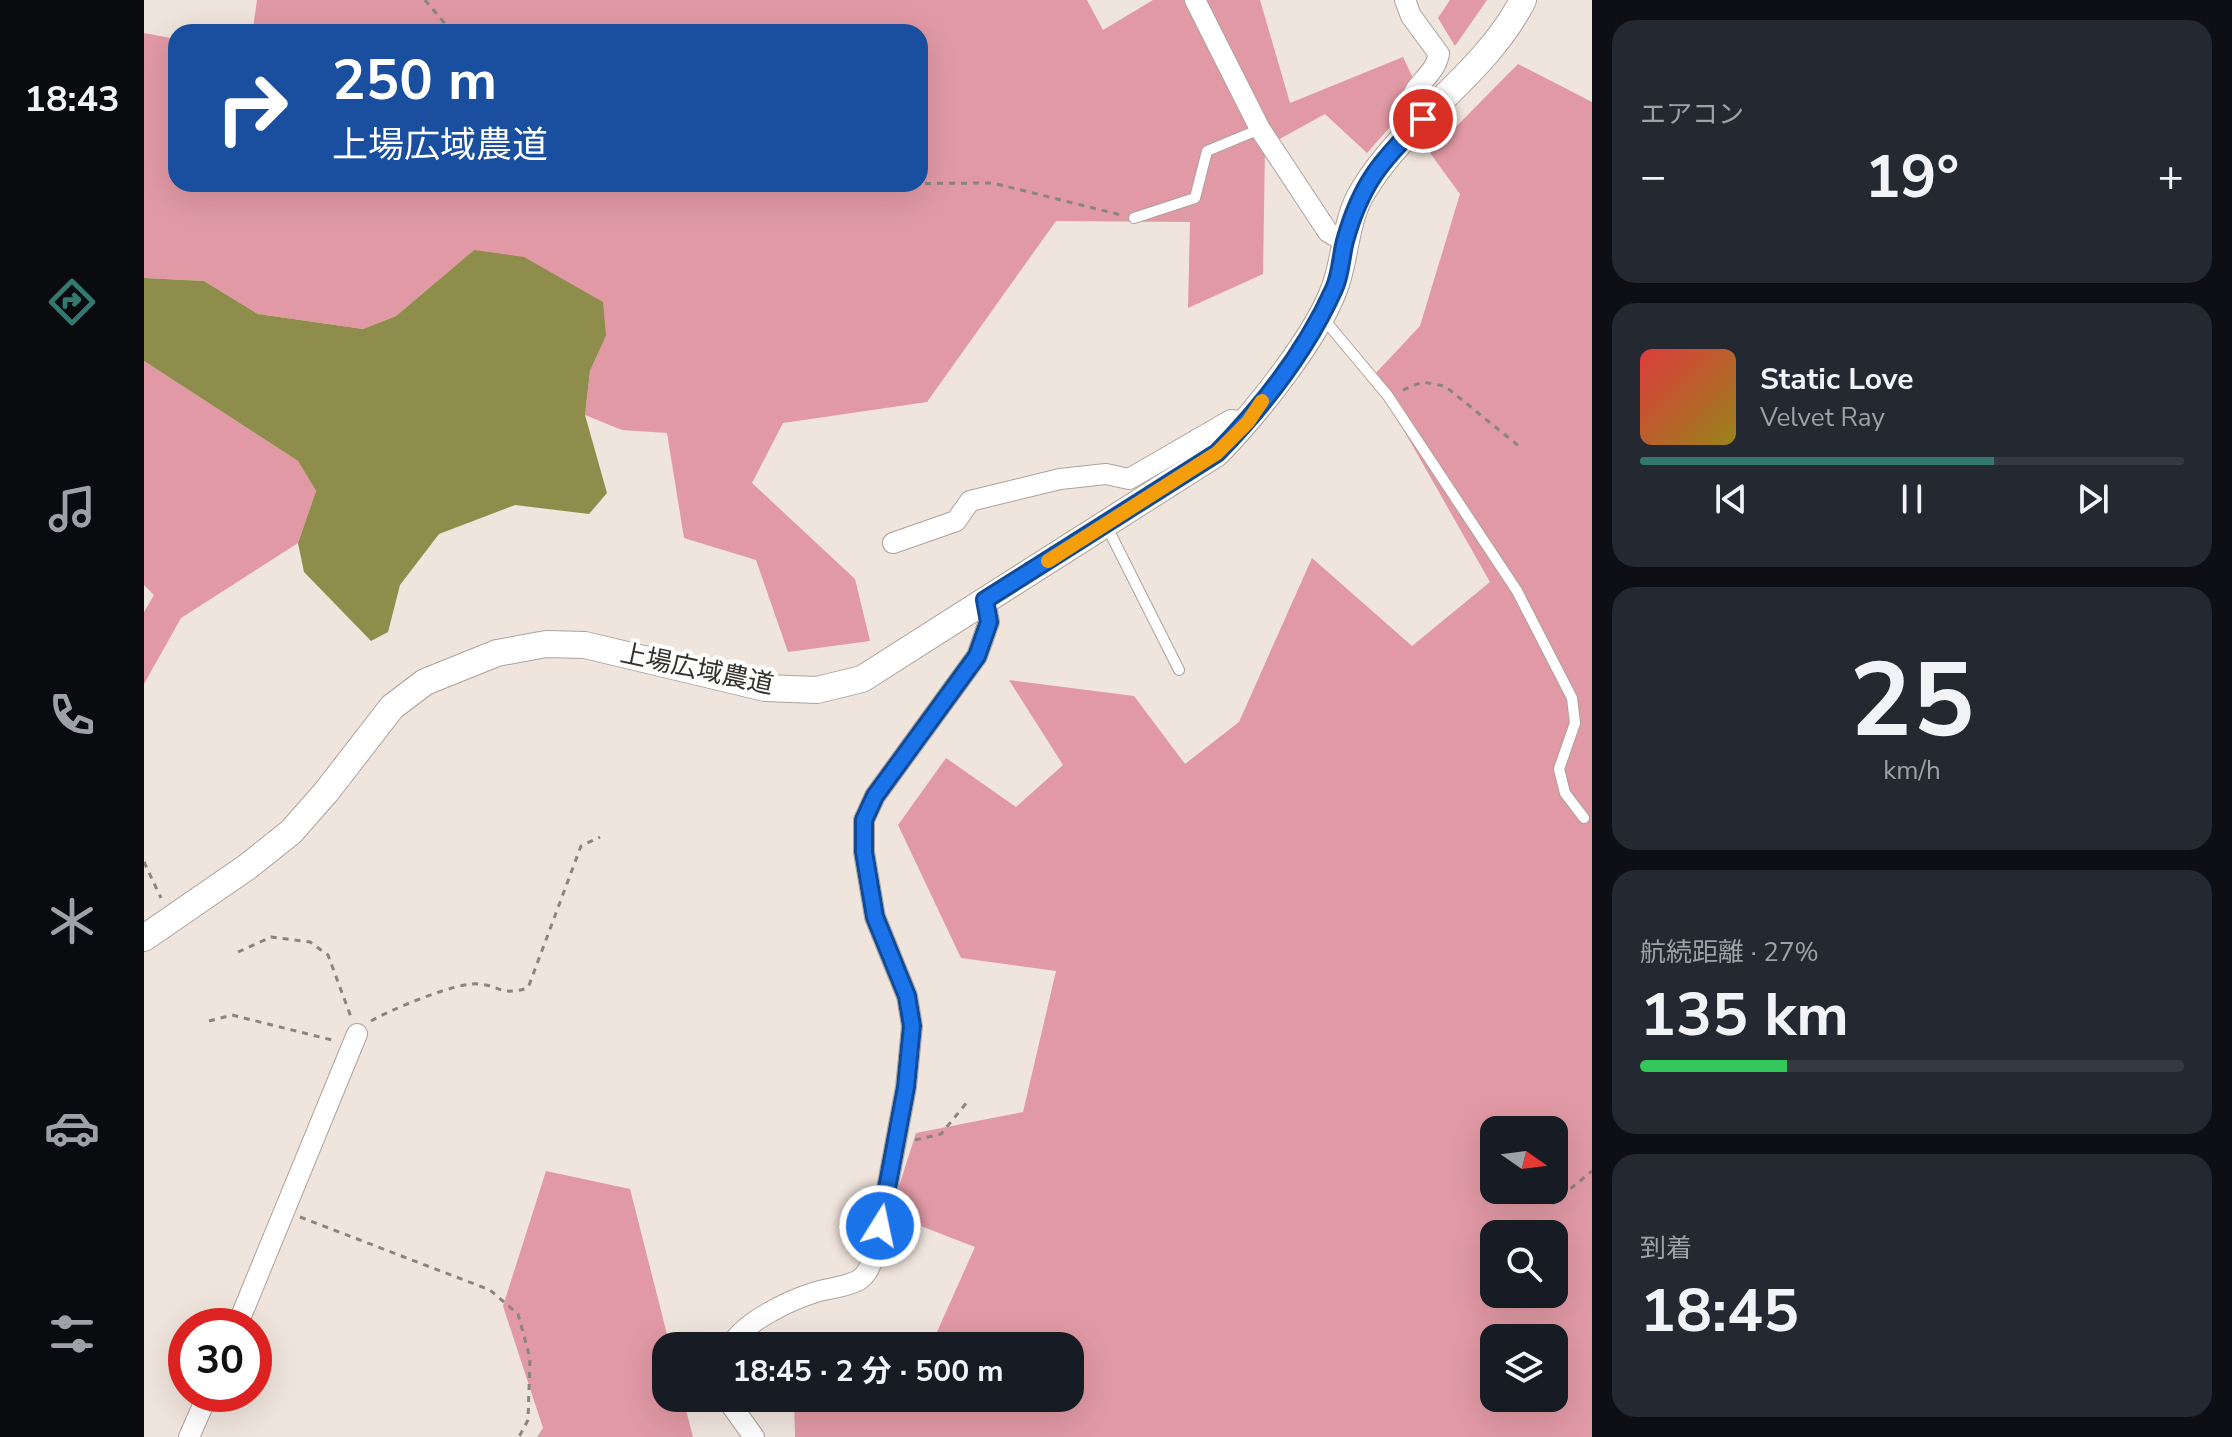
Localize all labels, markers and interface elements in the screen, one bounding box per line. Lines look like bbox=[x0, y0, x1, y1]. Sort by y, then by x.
text: 250 m bbox=[332, 42, 497, 119]
icon: right bbox=[200, 56, 304, 160]
text: 18:43 bbox=[24, 75, 120, 124]
pin bbox=[1389, 85, 1457, 153]
icon: arrive bbox=[1401, 97, 1445, 141]
text: エアコン bbox=[1640, 97, 1744, 132]
text: 上場広域農道 bbox=[332, 121, 548, 170]
text: 19° bbox=[1865, 136, 1959, 218]
text: − bbox=[1640, 147, 1666, 207]
text: + bbox=[2158, 147, 2184, 207]
icon: directions bbox=[44, 274, 100, 330]
text: Static Love bbox=[1760, 359, 1914, 400]
text: Velvet Ray bbox=[1760, 400, 1885, 435]
icon: previous bbox=[1709, 477, 1753, 521]
icon: pause bbox=[1890, 477, 1934, 521]
icon: next bbox=[2071, 477, 2115, 521]
icon: music bbox=[44, 481, 100, 537]
text: 25 bbox=[1850, 630, 1974, 772]
street label: 上場広域農道 bbox=[617, 636, 777, 702]
icon: phone bbox=[44, 687, 100, 743]
text: km/h bbox=[1883, 753, 1941, 788]
icon: climate bbox=[44, 893, 100, 949]
text: 航続距離 · 27% bbox=[1640, 935, 1819, 970]
text: 135 km bbox=[1640, 974, 1849, 1056]
icon: car bbox=[44, 1100, 100, 1156]
north arrow bbox=[1480, 1116, 1568, 1204]
map controls bbox=[1480, 1116, 1568, 1412]
position arrow bbox=[838, 1184, 922, 1268]
button: search bbox=[1480, 1220, 1568, 1308]
text: 到着 bbox=[1640, 1231, 1692, 1266]
text: 18:45 bbox=[1640, 1270, 1799, 1352]
icon: filters bbox=[44, 1306, 100, 1362]
speed limit sign: 30 bbox=[168, 1308, 272, 1412]
button: layers bbox=[1480, 1324, 1568, 1412]
text: 18:45 · 2 分 · 500 m bbox=[732, 1351, 1004, 1392]

